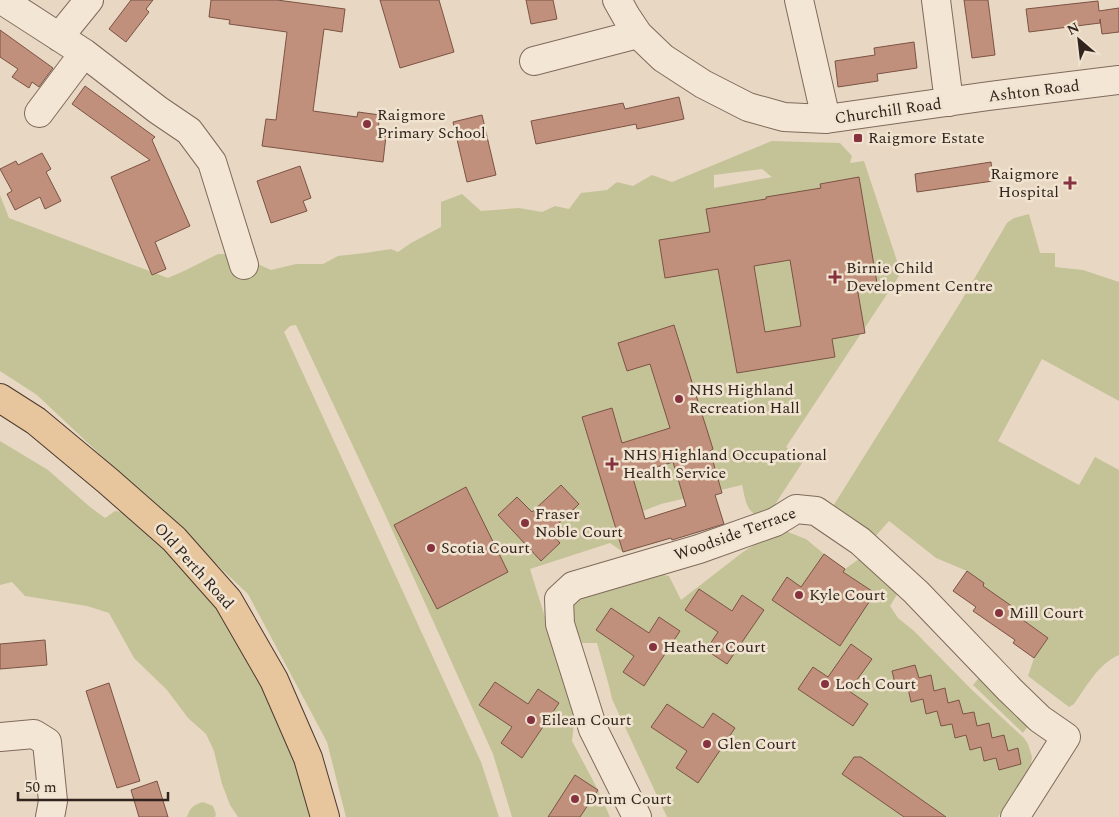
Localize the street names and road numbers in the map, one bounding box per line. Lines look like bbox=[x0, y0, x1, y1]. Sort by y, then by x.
street label: Ashton Road bbox=[987, 73, 1081, 109]
street label: Churchill Road bbox=[833, 92, 943, 130]
street label: Woodside Terrace bbox=[671, 501, 799, 567]
street label: Old Perth Road bbox=[148, 517, 240, 615]

